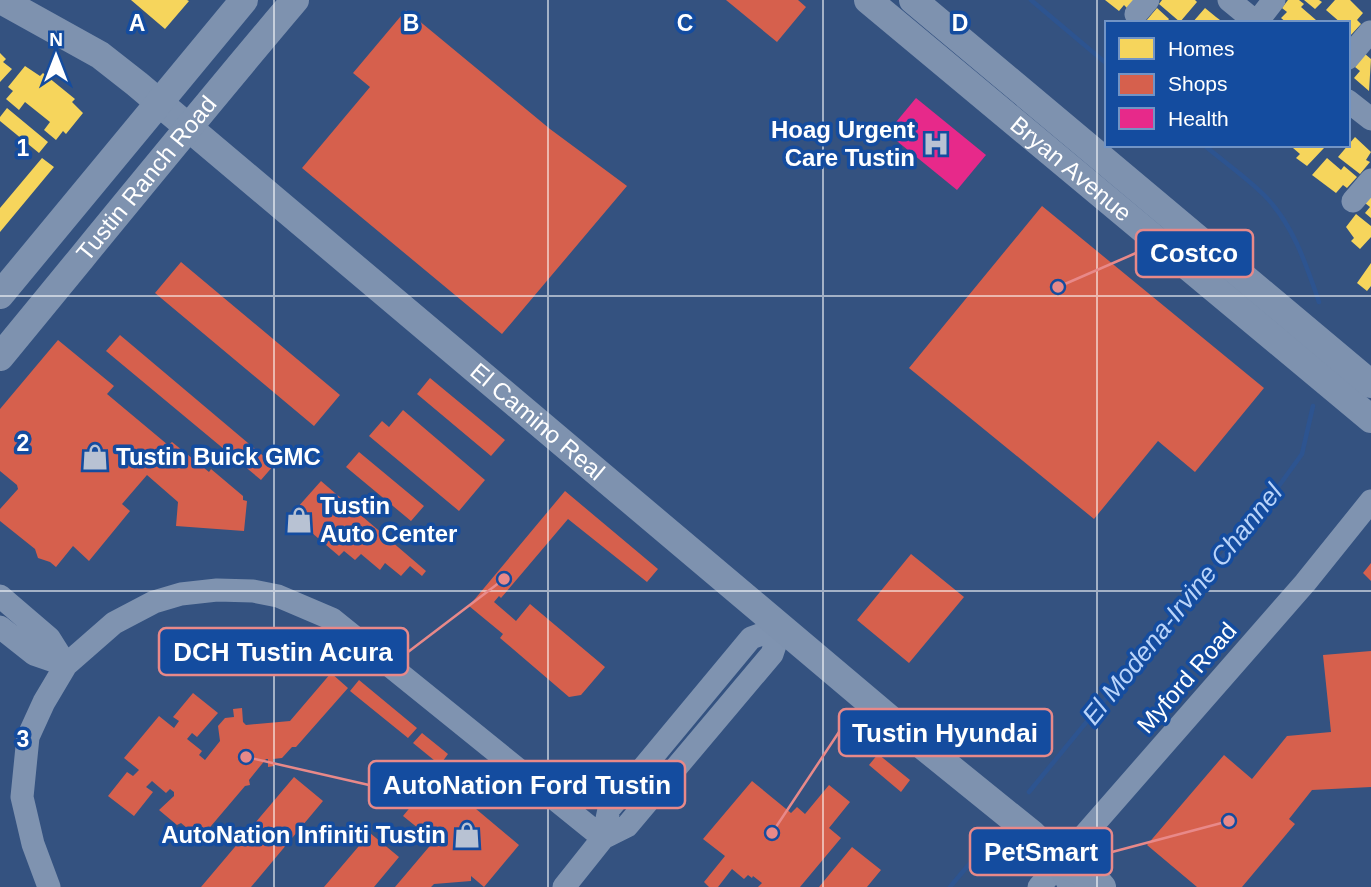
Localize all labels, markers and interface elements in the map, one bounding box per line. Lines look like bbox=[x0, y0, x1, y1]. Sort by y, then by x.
text: A bbox=[129, 10, 145, 36]
text: B bbox=[403, 10, 419, 36]
text: C bbox=[677, 10, 693, 36]
text: D bbox=[952, 10, 968, 36]
north arrow bbox=[21, 21, 91, 91]
legend bbox=[1105, 21, 1350, 147]
text: N bbox=[49, 29, 63, 50]
text: Homes bbox=[1168, 37, 1235, 60]
text: Shops bbox=[1168, 72, 1228, 95]
street label: Tustin Ranch Road bbox=[71, 91, 222, 266]
text: Health bbox=[1168, 107, 1229, 130]
street label: Bryan Avenue bbox=[1005, 110, 1137, 227]
place label: Hoag Urgent Care Tustin bbox=[771, 116, 915, 171]
hospital icon: Hoag Urgent Care Tustin bbox=[921, 129, 951, 159]
text: 1 bbox=[17, 135, 30, 161]
callout: Costco bbox=[1136, 230, 1253, 277]
text: Costco bbox=[1150, 238, 1238, 268]
street label: El Camino Real bbox=[465, 357, 610, 485]
text: 2 bbox=[17, 430, 29, 456]
shop icon: Tustin Buick GMC bbox=[80, 442, 110, 472]
place label: Tustin Buick GMC bbox=[116, 443, 321, 470]
water label: El Modena-Irvine Channel bbox=[1076, 477, 1289, 730]
place label: Tustin Auto Center bbox=[320, 492, 457, 547]
shop icon: Tustin Auto Center bbox=[284, 505, 314, 535]
street label: Myford Road bbox=[1131, 617, 1242, 738]
callout: DCH Tustin Acura bbox=[159, 628, 408, 675]
text: DCH Tustin Acura bbox=[173, 637, 393, 667]
callout: Tustin Hyundai bbox=[839, 709, 1052, 756]
text: Tustin Hyundai bbox=[852, 718, 1038, 748]
text: 3 bbox=[17, 726, 29, 752]
callout: AutoNation Ford Tustin bbox=[369, 761, 685, 808]
text: AutoNation Ford Tustin bbox=[383, 770, 671, 800]
shop icon: AutoNation Infiniti Tustin bbox=[452, 820, 482, 850]
place label: AutoNation Infiniti Tustin bbox=[161, 821, 446, 848]
callout: PetSmart bbox=[970, 828, 1112, 875]
text: PetSmart bbox=[984, 837, 1098, 867]

